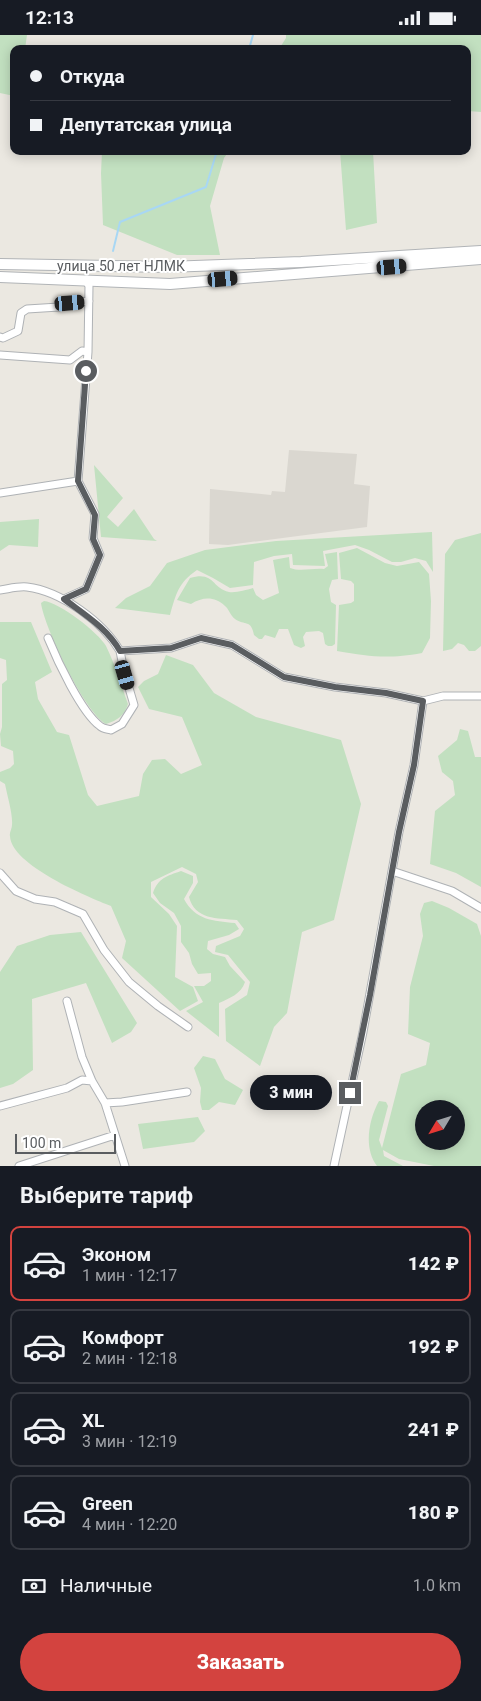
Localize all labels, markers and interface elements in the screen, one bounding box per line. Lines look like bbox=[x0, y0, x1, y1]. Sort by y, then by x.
text: 12:13 bbox=[25, 6, 74, 29]
text: Откуда bbox=[60, 65, 125, 88]
text: Депутатская улица bbox=[60, 113, 232, 136]
street label: улица 50 лет НЛМК bbox=[57, 258, 185, 274]
car bbox=[376, 258, 407, 276]
car bbox=[207, 270, 238, 288]
car bbox=[54, 294, 85, 312]
route start bbox=[75, 360, 97, 382]
car bbox=[113, 659, 136, 691]
callout: 3 мин bbox=[250, 1075, 332, 1111]
route end bbox=[339, 1082, 361, 1104]
text: 3 мин bbox=[269, 1083, 313, 1102]
north arrow bbox=[415, 1100, 465, 1150]
map controls bbox=[415, 1100, 465, 1150]
scale bar bbox=[15, 1131, 116, 1154]
text: 100 m bbox=[22, 1135, 61, 1151]
text: Выберите тариф bbox=[20, 1183, 193, 1208]
icon: car bbox=[22, 1241, 67, 1286]
text: Эконом bbox=[82, 1243, 151, 1266]
text: 142 ₽ bbox=[408, 1252, 459, 1275]
text: 1 мин · 12:17 bbox=[82, 1266, 177, 1285]
icon: car bbox=[22, 1324, 67, 1369]
text: Комфорт bbox=[82, 1326, 164, 1349]
text: 192 ₽ bbox=[408, 1335, 459, 1358]
text: 2 мин · 12:18 bbox=[82, 1349, 177, 1368]
icon: car bbox=[22, 1407, 67, 1452]
text: XL bbox=[82, 1409, 104, 1432]
text: 241 ₽ bbox=[408, 1418, 459, 1441]
text: 3 мин · 12:19 bbox=[82, 1432, 177, 1451]
icon: car bbox=[22, 1490, 67, 1535]
text: Green bbox=[82, 1492, 133, 1515]
text: 180 ₽ bbox=[408, 1501, 459, 1524]
text: 4 мин · 12:20 bbox=[82, 1515, 177, 1534]
icon: cash bbox=[20, 1572, 48, 1600]
text: Наличные bbox=[60, 1574, 152, 1597]
text: 1.0 km bbox=[413, 1576, 461, 1595]
button: Заказать bbox=[20, 1633, 461, 1691]

